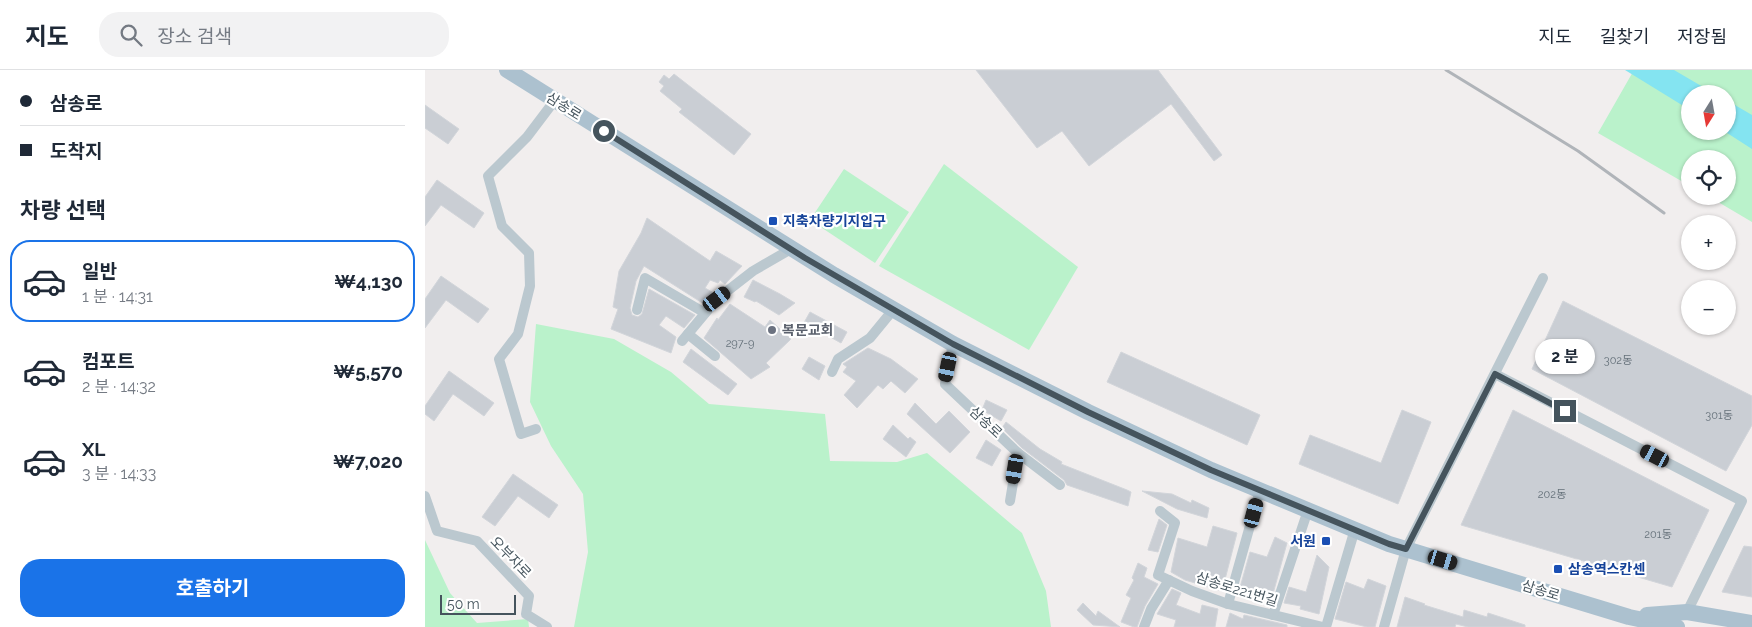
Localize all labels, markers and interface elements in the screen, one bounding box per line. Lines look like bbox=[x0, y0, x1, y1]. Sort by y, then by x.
search box bbox=[99, 12, 449, 57]
icon: search bbox=[117, 21, 145, 49]
text: 지도 bbox=[25, 22, 69, 51]
text: 장소 검색 bbox=[157, 25, 232, 47]
text: 지도 bbox=[1539, 26, 1572, 47]
text: 길찾기 bbox=[1600, 26, 1649, 47]
text: 저장됨 bbox=[1677, 26, 1727, 47]
north arrow bbox=[1681, 85, 1736, 140]
map controls bbox=[1681, 85, 1736, 335]
street label: 삼송로 bbox=[543, 89, 585, 123]
text: 삼송로 bbox=[50, 92, 102, 114]
route start bbox=[593, 120, 615, 142]
text: 도착지 bbox=[50, 140, 102, 162]
button: locate bbox=[1681, 150, 1736, 205]
text: 차량 선택 bbox=[20, 197, 106, 223]
place label: 지축차량기지입구 bbox=[783, 213, 886, 229]
marker: 지축차량기지입구 bbox=[767, 215, 779, 227]
button: + bbox=[1681, 215, 1736, 270]
icon: car bbox=[22, 259, 67, 304]
text: 일반 bbox=[82, 260, 117, 282]
text: ₩4,130 bbox=[334, 270, 403, 292]
button: − bbox=[1681, 280, 1736, 335]
car bbox=[700, 284, 733, 314]
text: 1 분 · 14:31 bbox=[82, 287, 153, 306]
place label: 복문교회 bbox=[782, 322, 834, 338]
marker: 복문교회 bbox=[766, 324, 778, 336]
house number: 297-9 bbox=[726, 337, 754, 350]
callout: 2 분 bbox=[1535, 338, 1595, 374]
text: 2 분 bbox=[1551, 347, 1579, 366]
icon: car bbox=[22, 349, 67, 394]
text: 컴포트 bbox=[82, 350, 134, 372]
car bbox=[937, 351, 958, 383]
house number: 302동 bbox=[1604, 354, 1632, 367]
text: ₩5,570 bbox=[333, 360, 403, 382]
text: 2 분 · 14:32 bbox=[82, 377, 156, 396]
route end bbox=[1554, 400, 1576, 422]
street label: 삼송로 bbox=[966, 403, 1006, 441]
house number: 301동 bbox=[1705, 409, 1733, 422]
text: XL bbox=[82, 438, 105, 460]
icon: car bbox=[22, 439, 67, 484]
car bbox=[1638, 443, 1671, 469]
text: ₩7,020 bbox=[333, 450, 403, 472]
car bbox=[1005, 453, 1024, 485]
text: 3 분 · 14:33 bbox=[82, 464, 156, 483]
house number: 202동 bbox=[1538, 488, 1566, 501]
car bbox=[1242, 497, 1265, 529]
house number: 201동 bbox=[1644, 528, 1672, 541]
street label: 오부자로 bbox=[487, 533, 535, 581]
place label: 서원 bbox=[1290, 533, 1316, 549]
marker: 서원 bbox=[1320, 535, 1332, 547]
car bbox=[1426, 548, 1459, 572]
button: 호출하기 bbox=[20, 559, 405, 617]
place label: 삼송역스칸센 bbox=[1568, 561, 1645, 577]
marker: 삼송역스칸센 bbox=[1552, 563, 1564, 575]
street label: 삼송로221번길 bbox=[1194, 569, 1280, 609]
street label: 삼송로 bbox=[1520, 577, 1562, 603]
scale bar bbox=[440, 592, 516, 615]
text: 50 m bbox=[447, 596, 480, 612]

